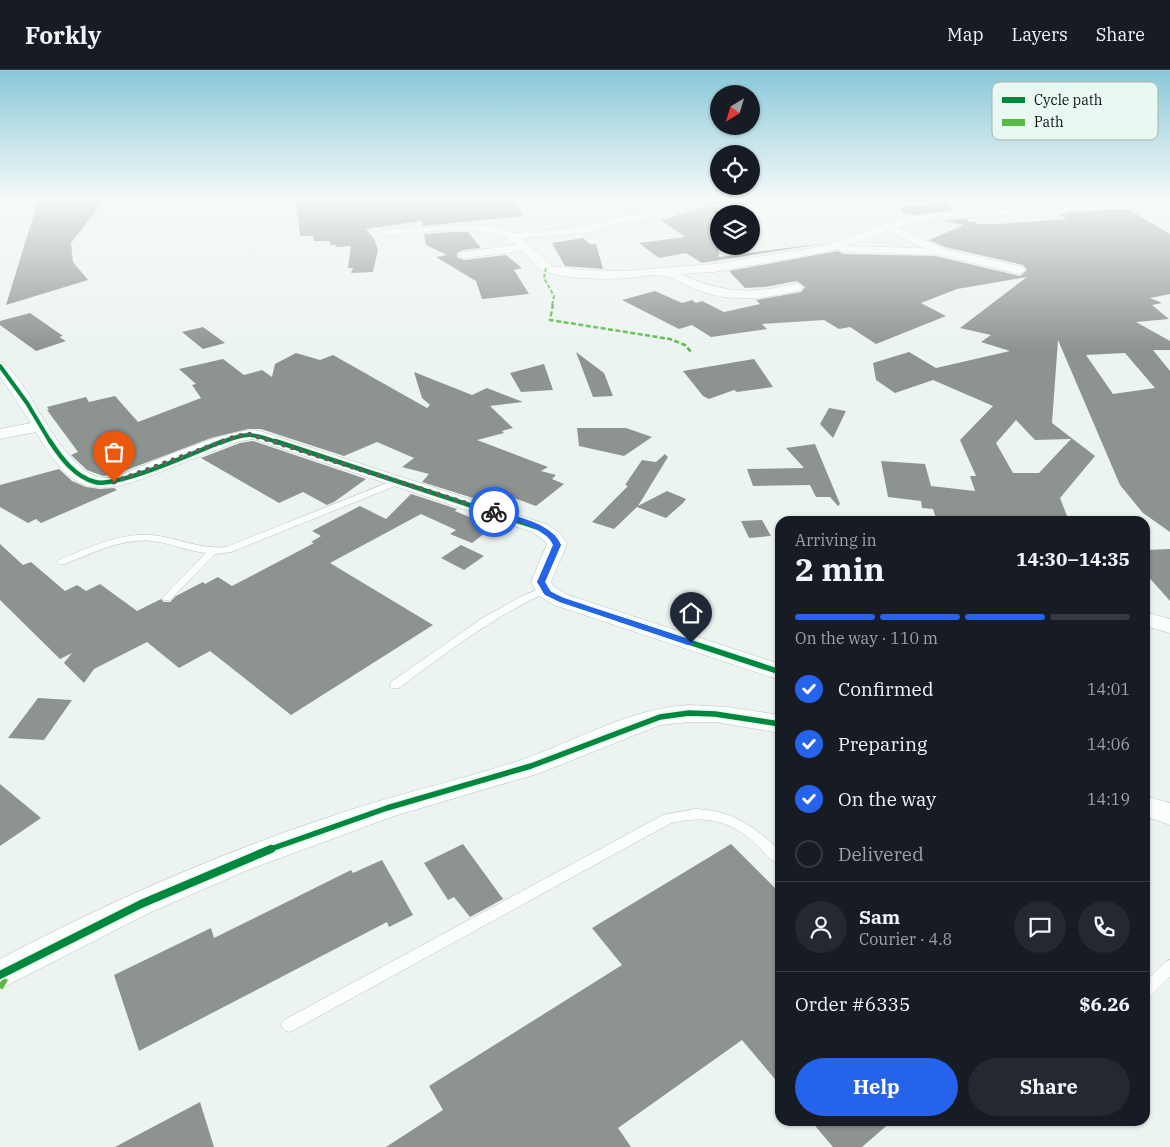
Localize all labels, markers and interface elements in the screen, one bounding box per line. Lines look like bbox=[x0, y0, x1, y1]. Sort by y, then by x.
text: Forkly bbox=[25, 19, 101, 51]
text: Map bbox=[947, 23, 984, 46]
text: Layers bbox=[1012, 23, 1068, 46]
text: Share bbox=[1096, 23, 1145, 46]
legend bbox=[992, 82, 1158, 140]
north arrow bbox=[710, 85, 760, 135]
map controls bbox=[710, 85, 760, 255]
text: Cycle path bbox=[1034, 91, 1103, 109]
text: Path bbox=[1034, 113, 1064, 131]
button: locate bbox=[710, 145, 760, 195]
button: layers bbox=[710, 205, 760, 255]
pin bbox=[93, 431, 135, 482]
icon: bag bbox=[100, 438, 128, 466]
courier bbox=[469, 487, 519, 537]
icon: bike bbox=[480, 498, 508, 526]
text: Arriving in bbox=[795, 530, 877, 550]
text: 14:30–14:35 bbox=[1016, 547, 1130, 571]
text: 2 min bbox=[795, 548, 885, 590]
pin bbox=[670, 592, 712, 643]
icon: home bbox=[677, 599, 705, 627]
text: On the way · 110 m bbox=[795, 628, 938, 648]
icon: check bbox=[795, 675, 823, 703]
text: Confirmed bbox=[838, 677, 933, 701]
text: 14:01 bbox=[1087, 679, 1130, 699]
icon: check bbox=[795, 730, 823, 758]
text: Preparing bbox=[838, 732, 927, 756]
text: 14:06 bbox=[1087, 734, 1130, 754]
icon: check bbox=[795, 785, 823, 813]
text: On the way bbox=[838, 787, 936, 811]
text: 14:19 bbox=[1087, 789, 1130, 809]
text: Delivered bbox=[838, 842, 924, 866]
button: person bbox=[795, 901, 847, 953]
button: chat bbox=[1014, 901, 1066, 953]
button: phone bbox=[1078, 901, 1130, 953]
text: Sam bbox=[859, 905, 900, 929]
text: Courier · 4.8 bbox=[859, 929, 952, 949]
text: Order #6335 bbox=[795, 992, 910, 1016]
text: $6.26 bbox=[1079, 992, 1130, 1016]
button: Help bbox=[795, 1058, 958, 1116]
button: Share bbox=[968, 1058, 1130, 1116]

